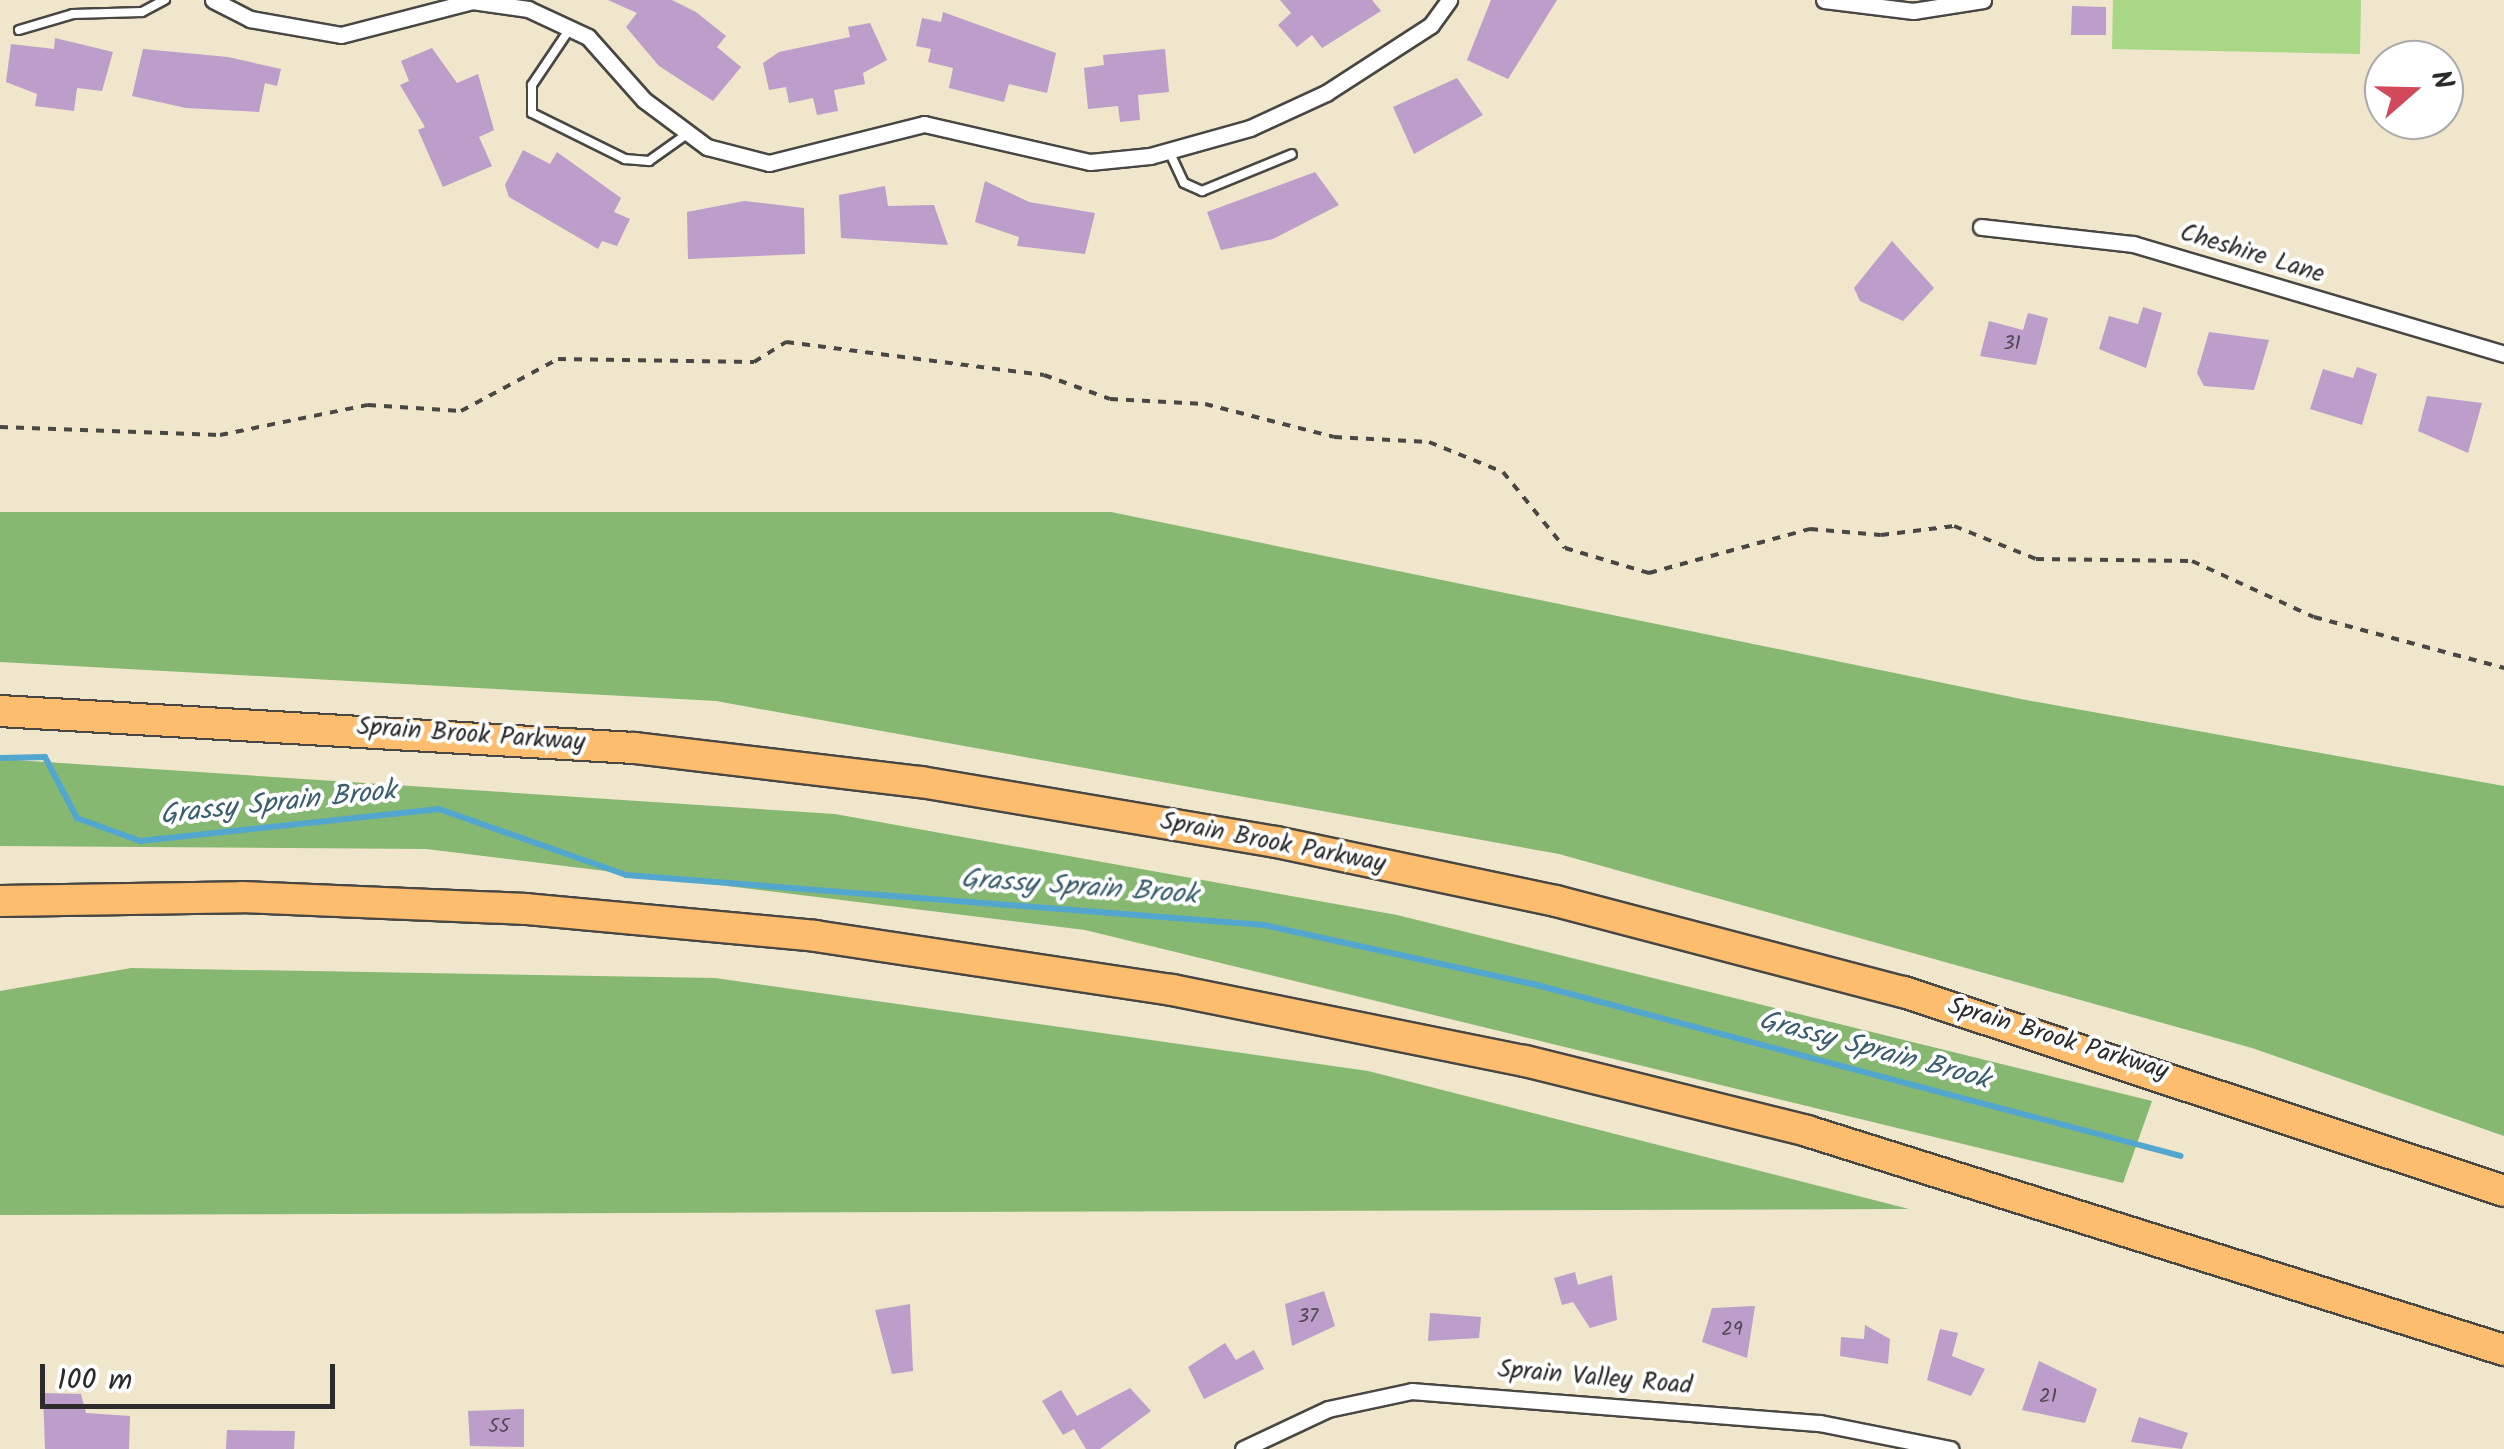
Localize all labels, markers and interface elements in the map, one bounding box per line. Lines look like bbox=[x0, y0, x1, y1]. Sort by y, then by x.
north arrow bbox=[2364, 40, 2464, 140]
text: N bbox=[2417, 64, 2465, 96]
street label: Cheshire Lane bbox=[2176, 218, 2328, 290]
house number: 31 bbox=[2003, 332, 2021, 356]
street label: Sprain Brook Parkway bbox=[356, 712, 586, 758]
water label: Grassy Sprain Brook bbox=[158, 775, 398, 833]
street label: Sprain Brook Parkway bbox=[1158, 806, 1388, 880]
water label: Grassy Sprain Brook bbox=[960, 863, 1198, 913]
street label: Sprain Brook Parkway bbox=[1944, 991, 2172, 1087]
water label: Grassy Sprain Brook bbox=[1755, 1004, 1993, 1098]
house number: 37 bbox=[1298, 1305, 1318, 1329]
house number: 29 bbox=[1721, 1318, 1743, 1342]
scale bar bbox=[45, 1344, 340, 1406]
street label: Sprain Valley Road bbox=[1497, 1355, 1693, 1401]
text: 100 m bbox=[57, 1357, 132, 1405]
house number: 21 bbox=[2039, 1385, 2057, 1409]
house number: 55 bbox=[488, 1415, 510, 1439]

